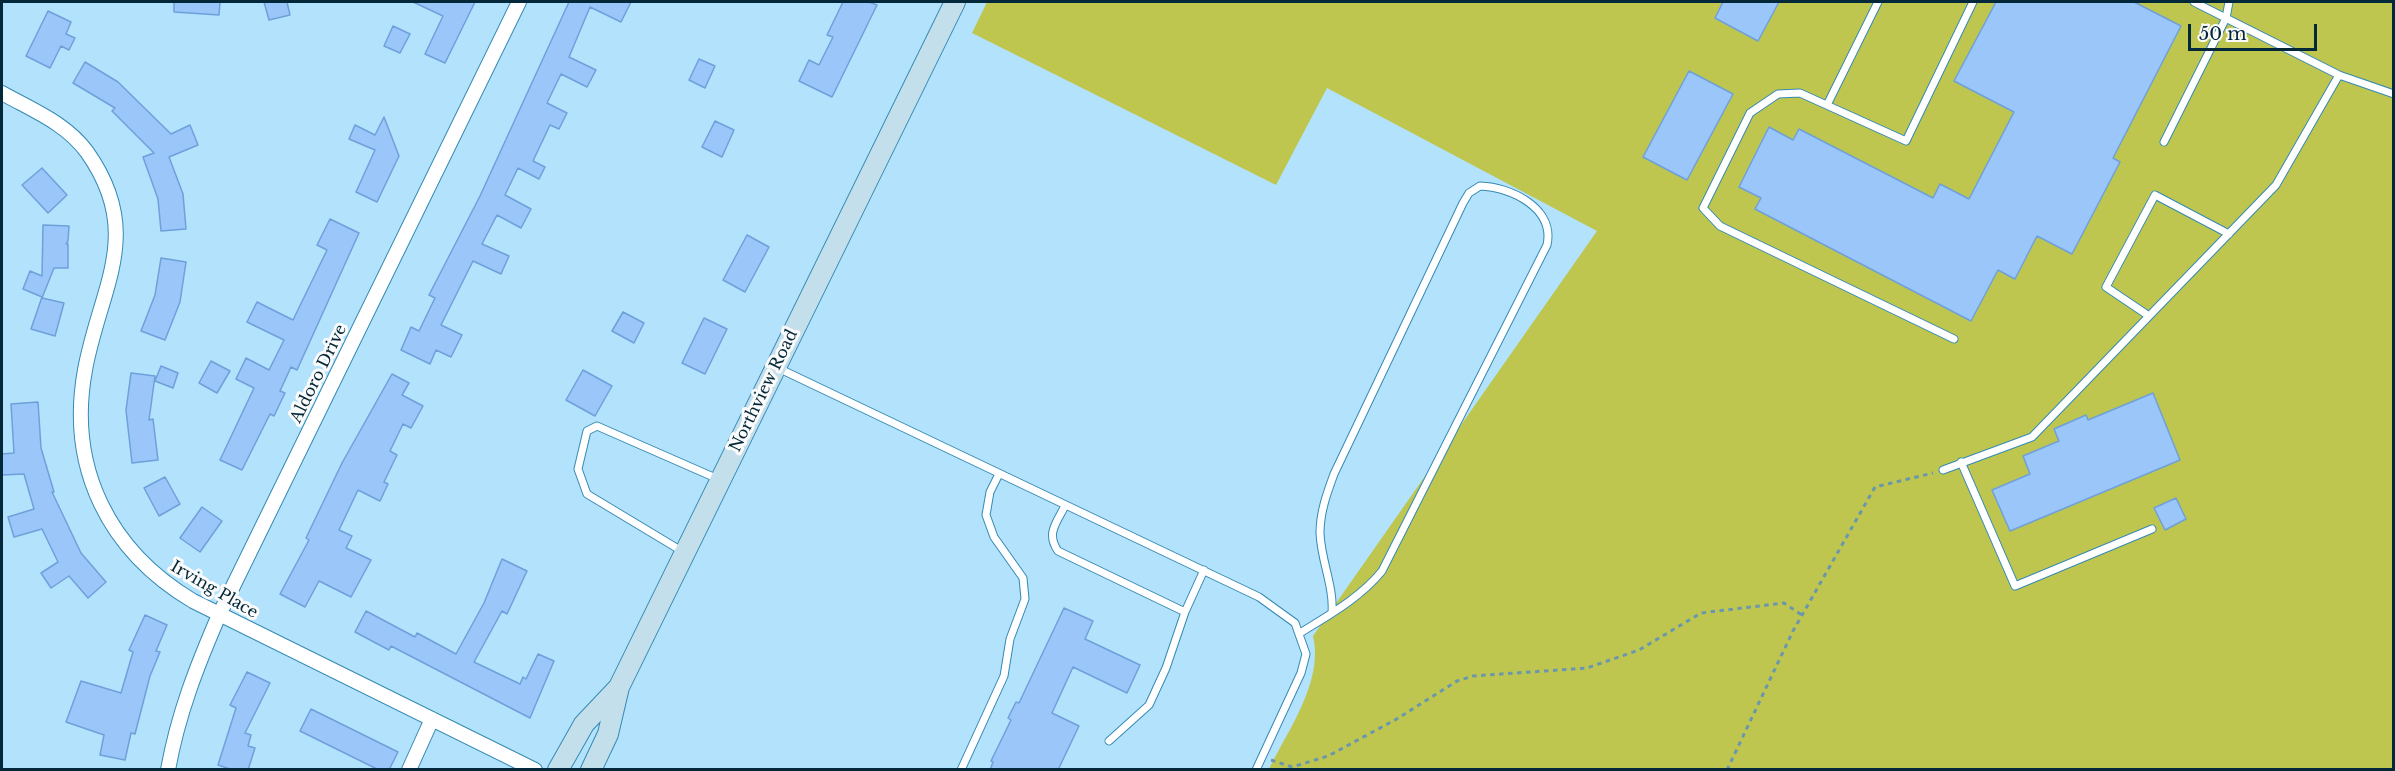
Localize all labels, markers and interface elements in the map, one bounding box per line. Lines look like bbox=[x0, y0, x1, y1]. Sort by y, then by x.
scale bar bbox=[2191, 12, 2320, 50]
text: 50 m bbox=[2199, 23, 2247, 45]
street label: Aldoro Drive bbox=[287, 322, 351, 426]
street label: Northview Road bbox=[726, 327, 802, 455]
street label: Irving Place bbox=[167, 557, 261, 623]

